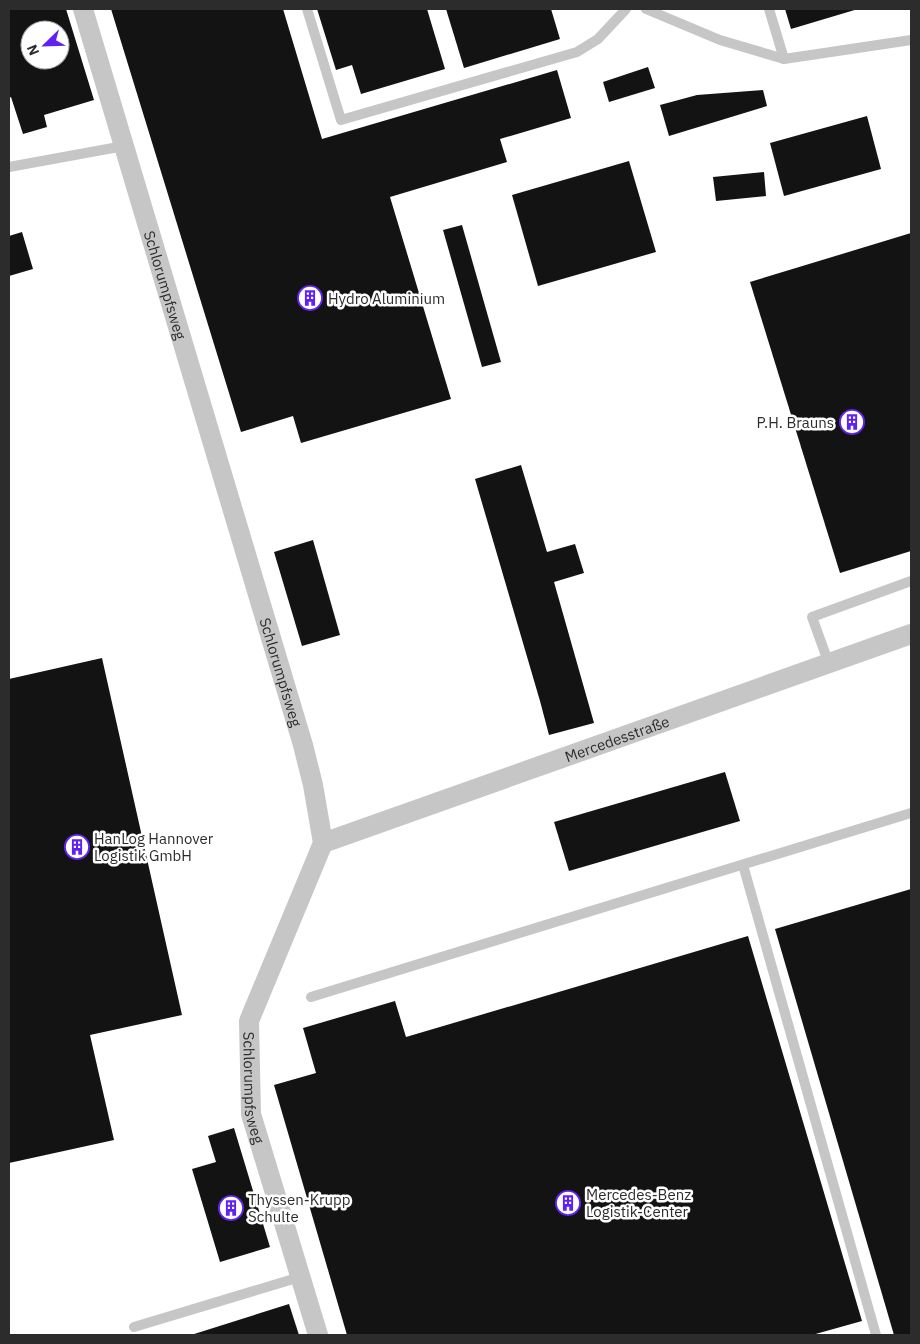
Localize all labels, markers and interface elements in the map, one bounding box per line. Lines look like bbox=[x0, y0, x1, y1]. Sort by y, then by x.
north arrow bbox=[20, 20, 70, 70]
text: N bbox=[23, 42, 43, 58]
street label: Schlorumpfsweg bbox=[140, 228, 191, 342]
building icon: Hydro Aluminium bbox=[297, 285, 323, 311]
place label: Hydro Aluminium bbox=[328, 289, 445, 308]
building icon: P.H. Brauns bbox=[839, 409, 865, 435]
place label: P.H. Brauns bbox=[757, 413, 834, 432]
street label: Schlorumpfsweg bbox=[256, 615, 306, 729]
street label: Mercedesstraße bbox=[562, 711, 672, 766]
place label: HanLog Hannover Logistik GmbH bbox=[94, 829, 214, 865]
building icon: HanLog Hannover Logistik GmbH bbox=[64, 834, 90, 860]
street label: Schlorumpfsweg bbox=[240, 1031, 269, 1146]
place label: Mercedes-Benz Logistik-Center bbox=[586, 1185, 691, 1221]
place label: Thyssen-Krupp Schulte bbox=[248, 1190, 350, 1226]
building icon: Mercedes-Benz Logistik-Center bbox=[555, 1190, 581, 1216]
building icon: Thyssen-Krupp Schulte bbox=[218, 1195, 244, 1221]

